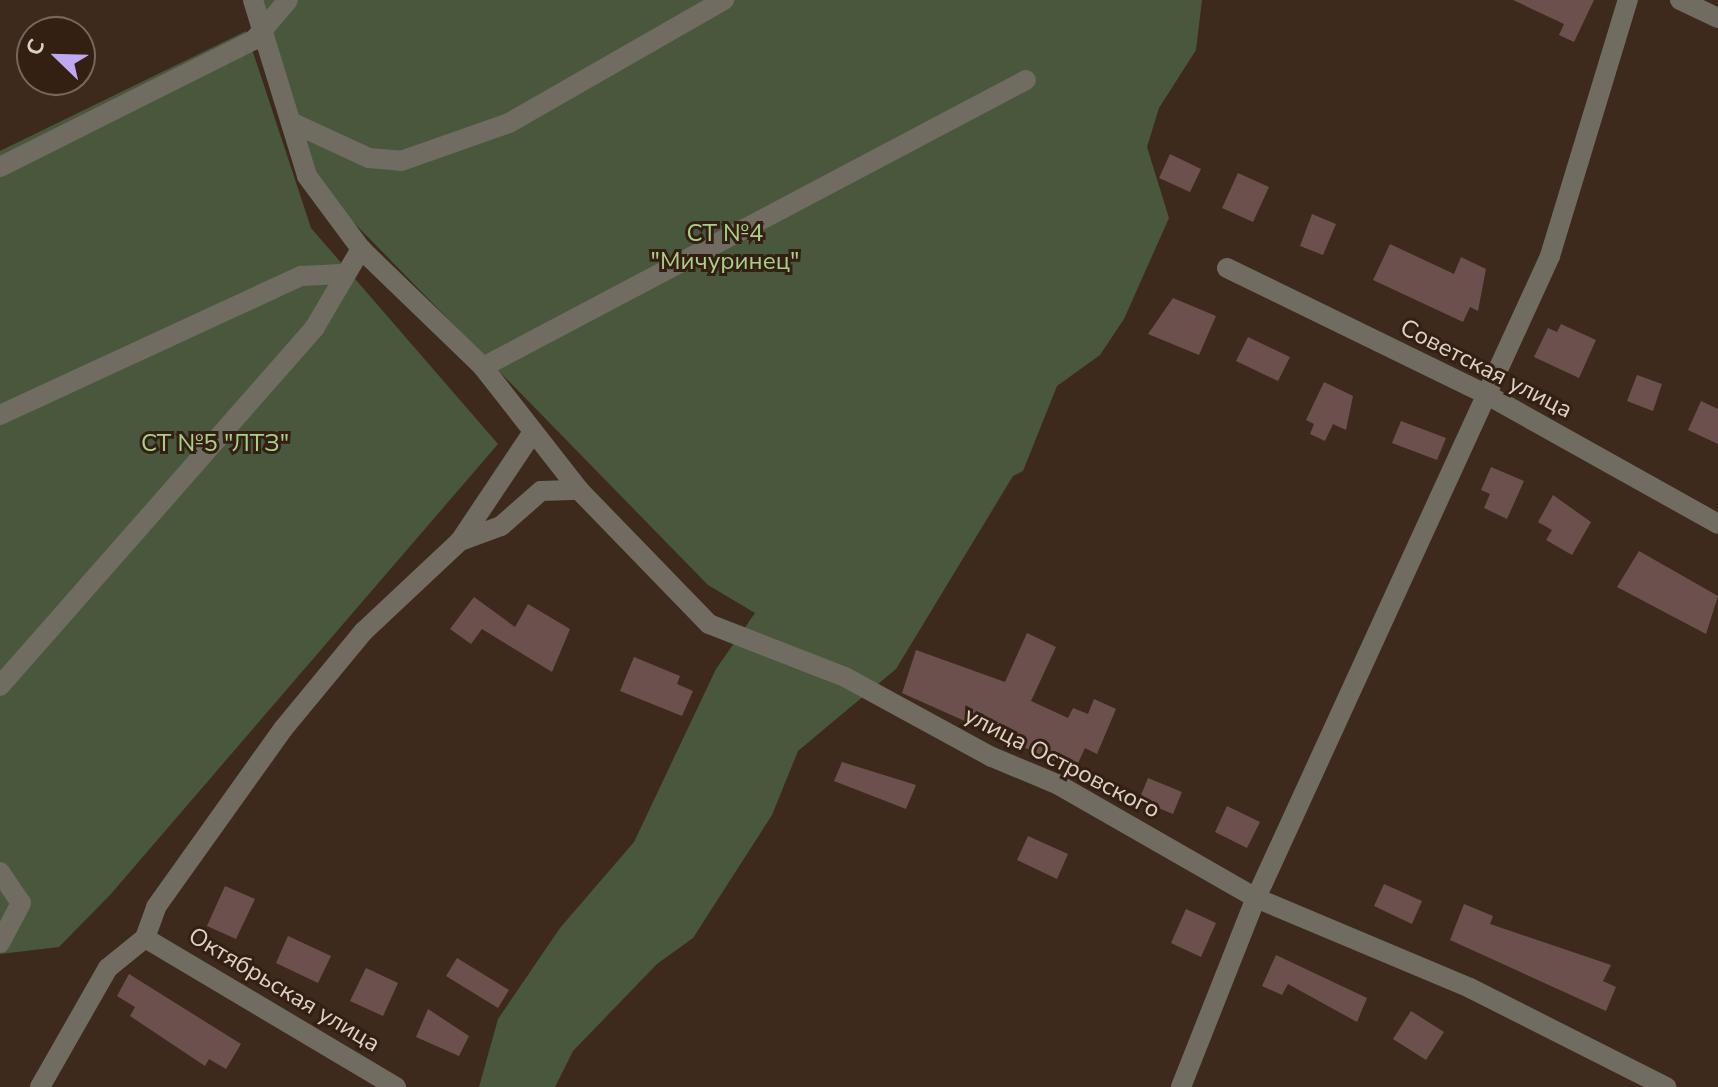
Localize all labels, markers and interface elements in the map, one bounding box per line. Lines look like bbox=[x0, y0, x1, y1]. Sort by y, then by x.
north arrow bbox=[16, 16, 96, 96]
text: С bbox=[19, 35, 52, 60]
park label: СТ №4 "Мичуринец" bbox=[651, 220, 799, 276]
street label: Советская улица bbox=[1395, 313, 1577, 425]
park label: СТ №5 "ЛТЗ" bbox=[141, 430, 289, 458]
street label: улица Островского bbox=[959, 701, 1165, 825]
street label: Октябрьская улица bbox=[183, 921, 385, 1059]

